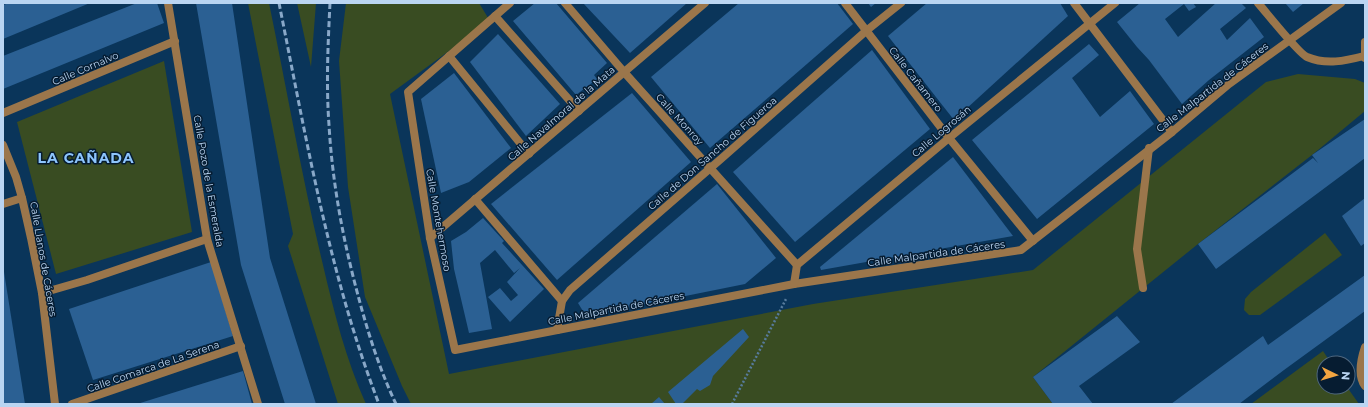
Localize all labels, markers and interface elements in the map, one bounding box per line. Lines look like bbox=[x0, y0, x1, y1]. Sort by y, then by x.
street label: Calle Malpartida de Cáceres bbox=[1154, 40, 1271, 135]
street label: Calle Cañamero bbox=[886, 44, 945, 115]
street label: Calle Cornalvo bbox=[50, 49, 120, 88]
street label: Calle Navalmoral de la Mata bbox=[505, 63, 618, 164]
street label: Calle Monroy bbox=[653, 91, 707, 148]
street label: Calle de Don Sancho de Figueroa bbox=[645, 94, 779, 213]
street label: Calle Logrosán bbox=[909, 103, 974, 160]
street label: Calle Pozo de la Esmeralda bbox=[190, 114, 227, 248]
district label: LA CAÑADA bbox=[37, 149, 135, 167]
street label: Calle Montehermoso bbox=[423, 168, 454, 273]
street label: Calle Llanos de Cáceres bbox=[27, 200, 60, 318]
street label: Calle Malpartida de Cáceres bbox=[866, 237, 1006, 270]
street label: Calle Malpartida de Cáceres bbox=[547, 289, 686, 328]
street label: Calle Comarca de La Serena bbox=[85, 338, 221, 395]
north arrow bbox=[1316, 355, 1356, 395]
text: N bbox=[1339, 371, 1353, 381]

